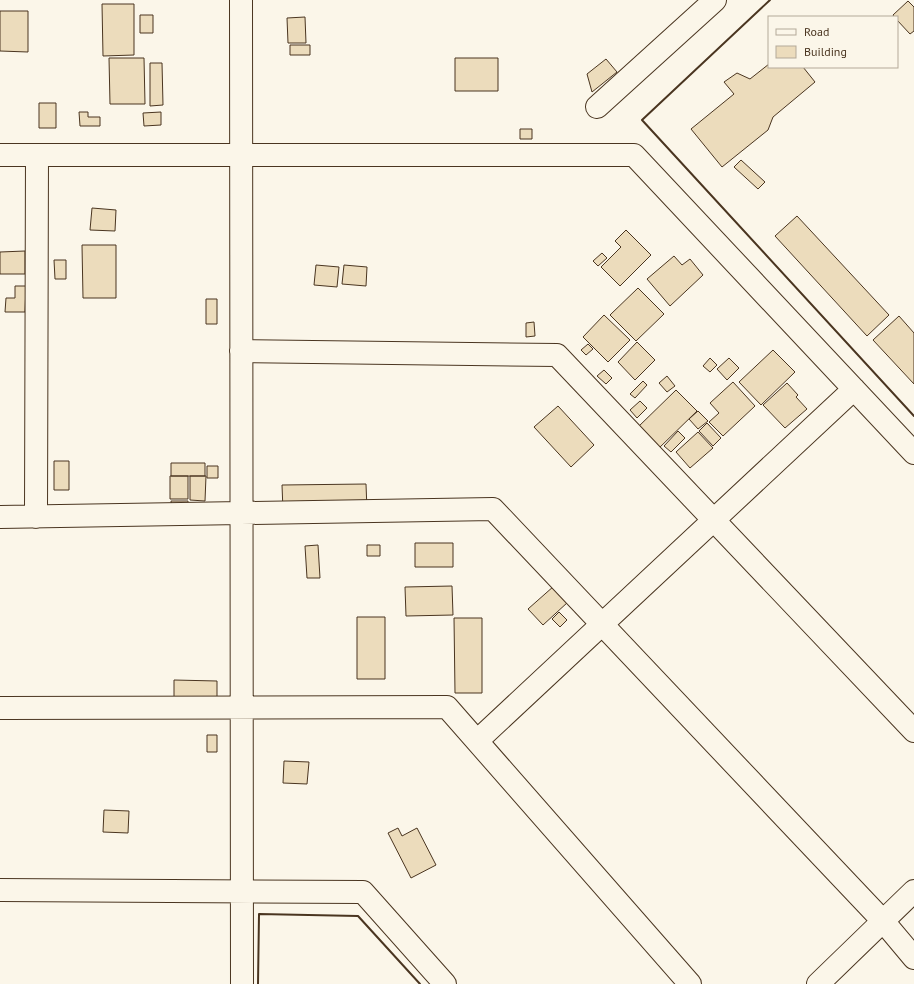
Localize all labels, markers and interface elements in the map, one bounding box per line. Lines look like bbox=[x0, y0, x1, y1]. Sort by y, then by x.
legend bbox=[768, 16, 898, 68]
text: Road bbox=[804, 24, 829, 39]
text: Building bbox=[804, 44, 847, 59]

